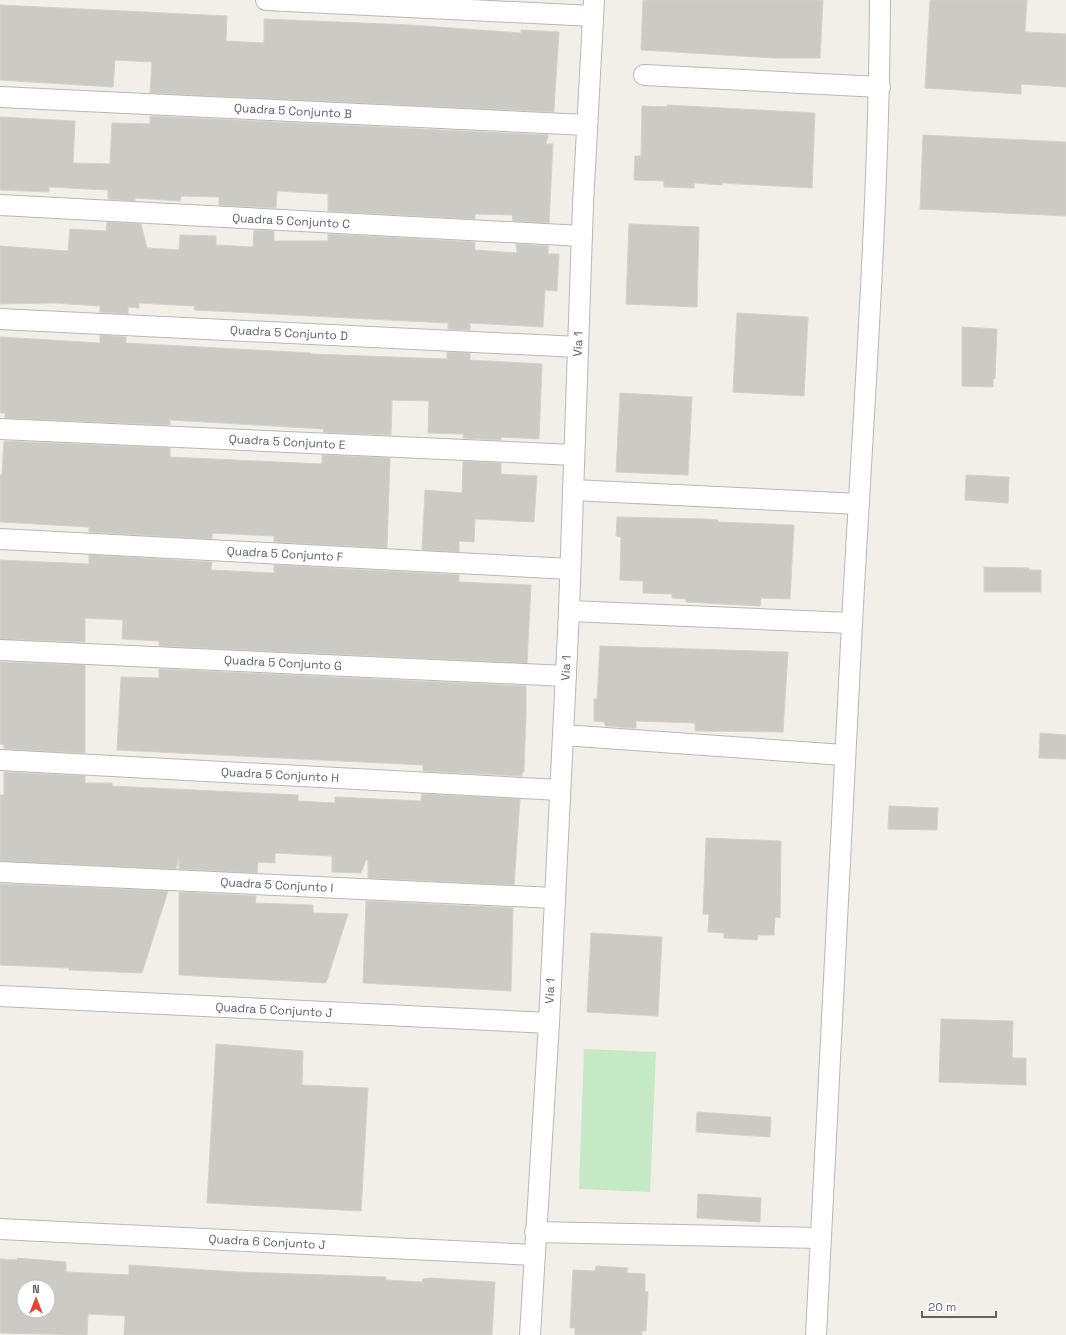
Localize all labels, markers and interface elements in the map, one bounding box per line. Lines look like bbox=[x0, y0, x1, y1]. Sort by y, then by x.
street label: Quadra 5 Conjunto B bbox=[234, 100, 352, 122]
street label: Quadra 5 Conjunto C bbox=[232, 210, 351, 232]
street label: Quadra 5 Conjunto D bbox=[230, 322, 348, 344]
street label: Via 1 bbox=[570, 331, 586, 357]
street label: Quadra 5 Conjunto E bbox=[228, 431, 346, 453]
street label: Quadra 5 Conjunto F bbox=[226, 543, 344, 565]
street label: Quadra 5 Conjunto G bbox=[224, 652, 342, 674]
street label: Via 1 bbox=[557, 655, 575, 681]
street label: Quadra 5 Conjunto H bbox=[221, 764, 339, 786]
street label: Quadra 5 Conjunto I bbox=[220, 874, 334, 896]
street label: Via 1 bbox=[541, 978, 559, 1004]
street label: Quadra 5 Conjunto J bbox=[215, 999, 333, 1021]
street label: Quadra 6 Conjunto J bbox=[208, 1231, 326, 1253]
north arrow bbox=[16, 1279, 56, 1319]
text: N bbox=[32, 1282, 40, 1296]
scale bar bbox=[922, 1293, 996, 1319]
text: 20 m bbox=[928, 1299, 956, 1315]

